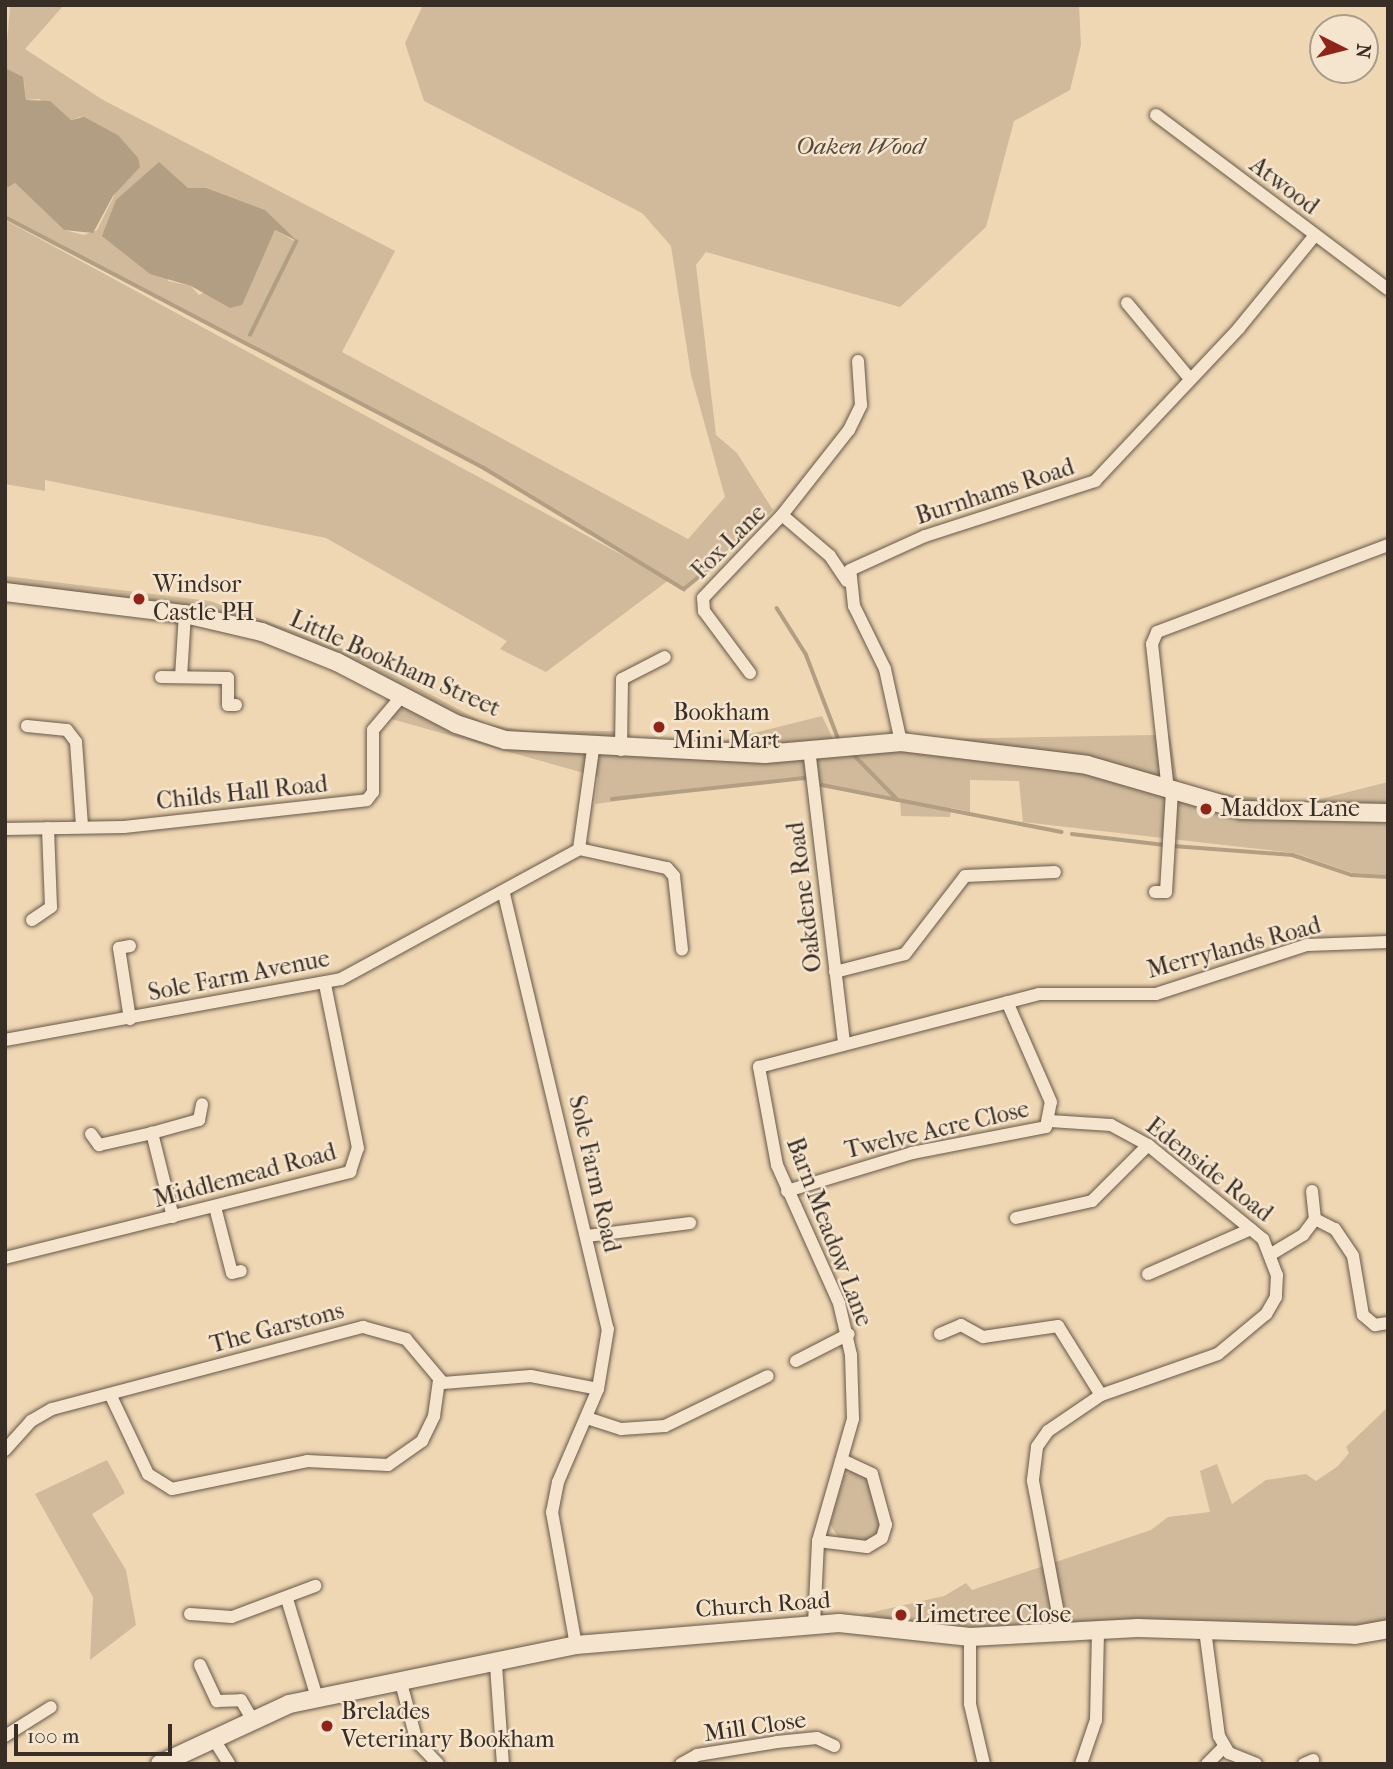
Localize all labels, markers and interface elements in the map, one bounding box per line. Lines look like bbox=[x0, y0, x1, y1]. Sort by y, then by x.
north arrow bbox=[1309, 14, 1379, 84]
text: N bbox=[1351, 43, 1375, 59]
park label: Oaken Wood bbox=[796, 133, 924, 161]
street label: Atwood bbox=[1244, 151, 1324, 221]
street label: Burnhams Road bbox=[912, 453, 1078, 531]
street label: Fox Lane bbox=[686, 499, 772, 585]
place label: Windsor Castle PH bbox=[153, 571, 254, 627]
marker: Windsor Castle PH bbox=[131, 591, 147, 607]
street label: Little Bookham Street bbox=[285, 605, 505, 723]
place label: Bookham Mini Mart bbox=[673, 699, 780, 755]
marker: Bookham Mini Mart bbox=[651, 719, 667, 735]
street label: Childs Hall Road bbox=[155, 770, 329, 816]
place label: Maddox Lane bbox=[1220, 795, 1360, 823]
marker: Maddox Lane bbox=[1198, 801, 1214, 817]
street label: Oakdene Road bbox=[781, 820, 829, 974]
street label: Merrylands Road bbox=[1144, 911, 1324, 985]
street label: Sole Farm Avenue bbox=[146, 944, 332, 1008]
street label: Sole Farm Road bbox=[562, 1093, 626, 1255]
street label: Twelve Acre Close bbox=[842, 1095, 1032, 1165]
street label: Edenside Road bbox=[1140, 1112, 1278, 1228]
street label: Barn Meadow Lane bbox=[780, 1134, 878, 1330]
street label: Middlemead Road bbox=[151, 1138, 339, 1214]
street label: The Garstons bbox=[207, 1296, 347, 1360]
street label: Church Road bbox=[694, 1586, 832, 1624]
place label: Limetree Close bbox=[915, 1601, 1071, 1629]
marker: Limetree Close bbox=[893, 1607, 909, 1623]
place label: Brelades Veterinary Bookham bbox=[341, 1698, 555, 1754]
street label: Mill Close bbox=[702, 1706, 808, 1748]
scale bar bbox=[18, 1710, 175, 1754]
marker: Brelades Veterinary Bookham bbox=[319, 1718, 335, 1734]
text: 100 m bbox=[27, 1724, 80, 1748]

